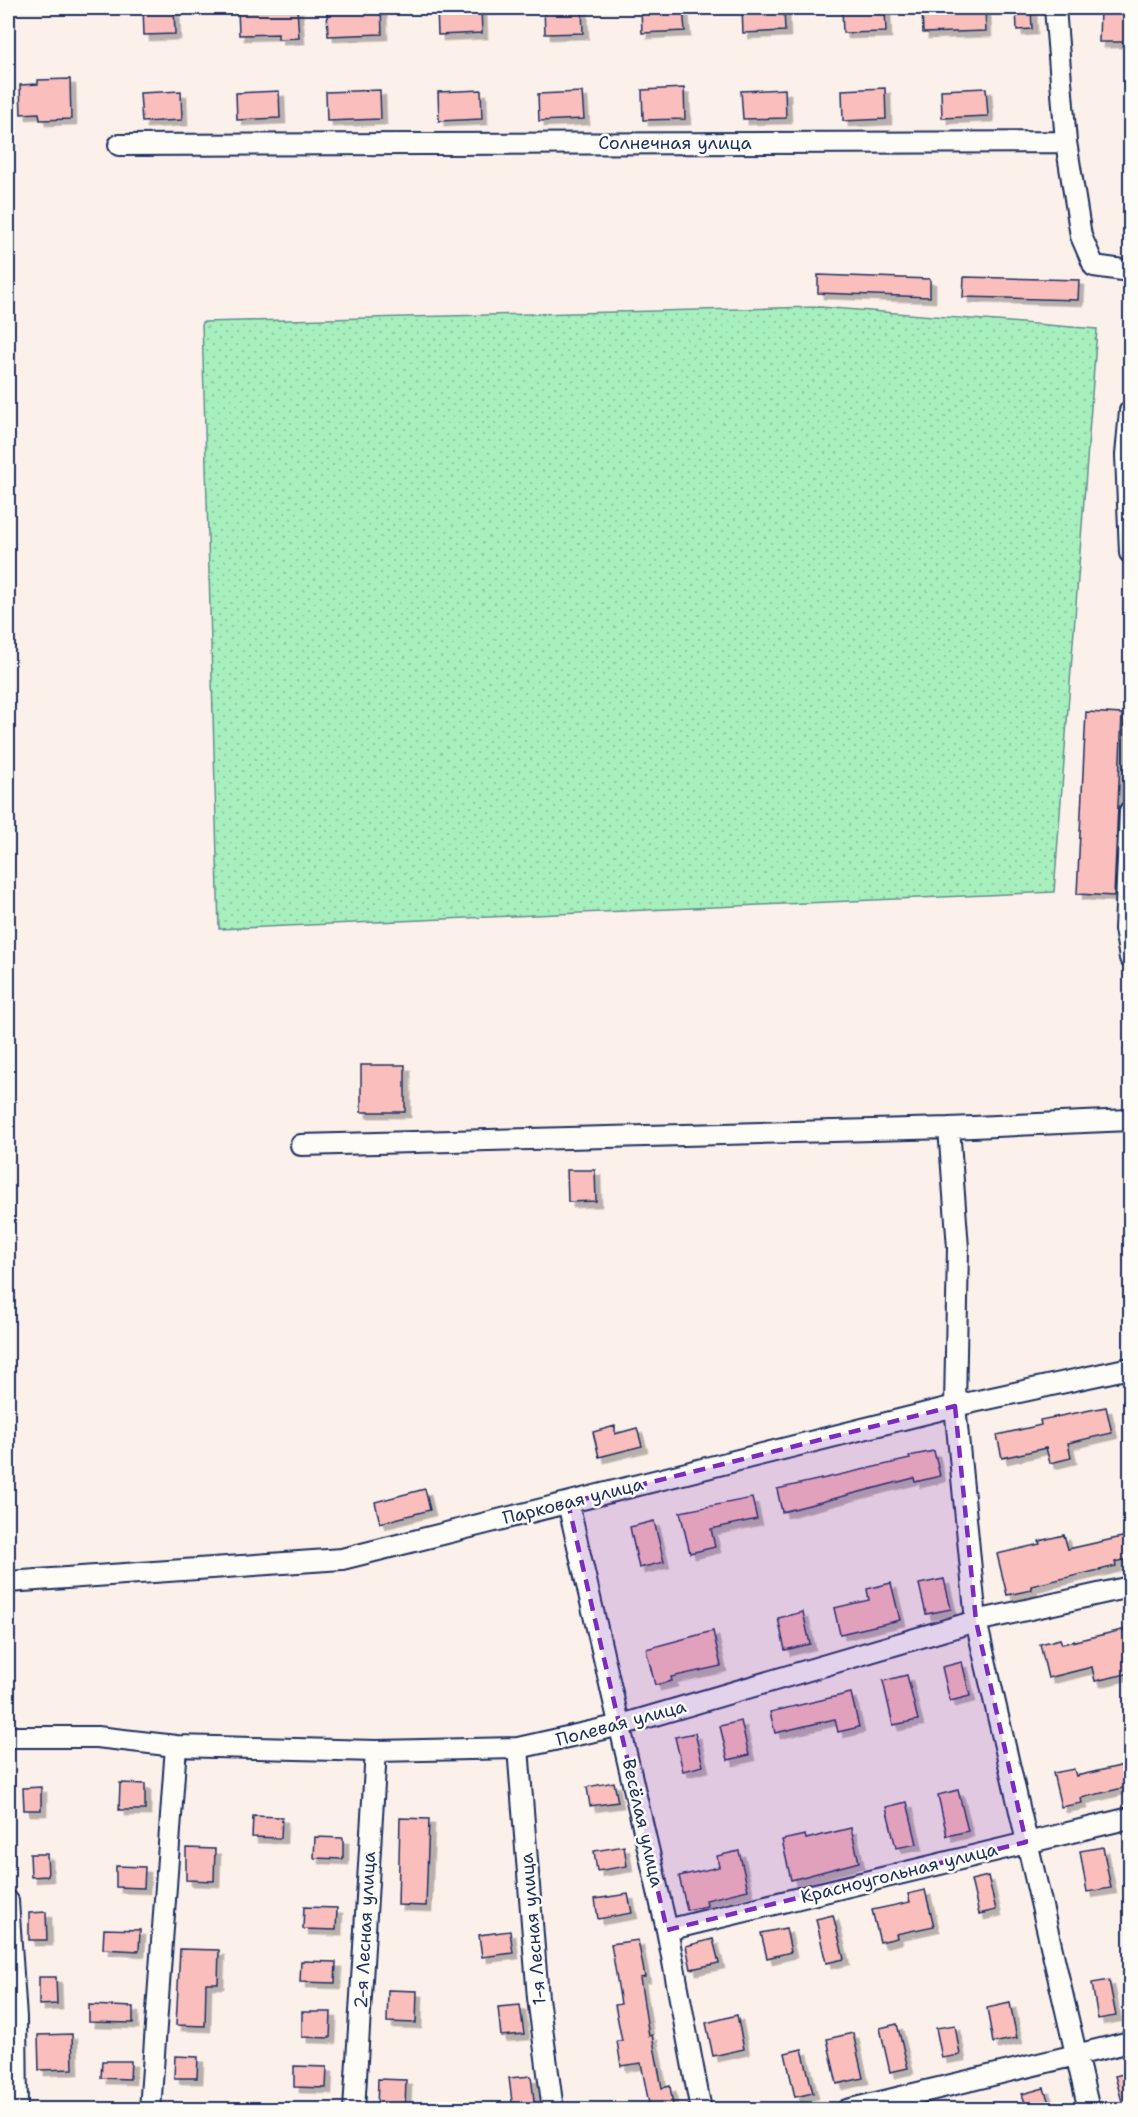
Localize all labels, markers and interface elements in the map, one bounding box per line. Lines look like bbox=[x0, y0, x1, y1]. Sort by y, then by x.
street label: Солнечная улица bbox=[598, 131, 752, 155]
street label: Парковая улица bbox=[500, 1472, 646, 1530]
street label: Полевая улица bbox=[553, 1694, 689, 1752]
street label: Весёлая улица bbox=[617, 1757, 669, 1889]
street label: Красноугольная улица bbox=[798, 1837, 1000, 1909]
street label: 2-я Лесная улица bbox=[349, 1851, 381, 2009]
street label: 1-я Лесная улица bbox=[514, 1852, 552, 2006]

